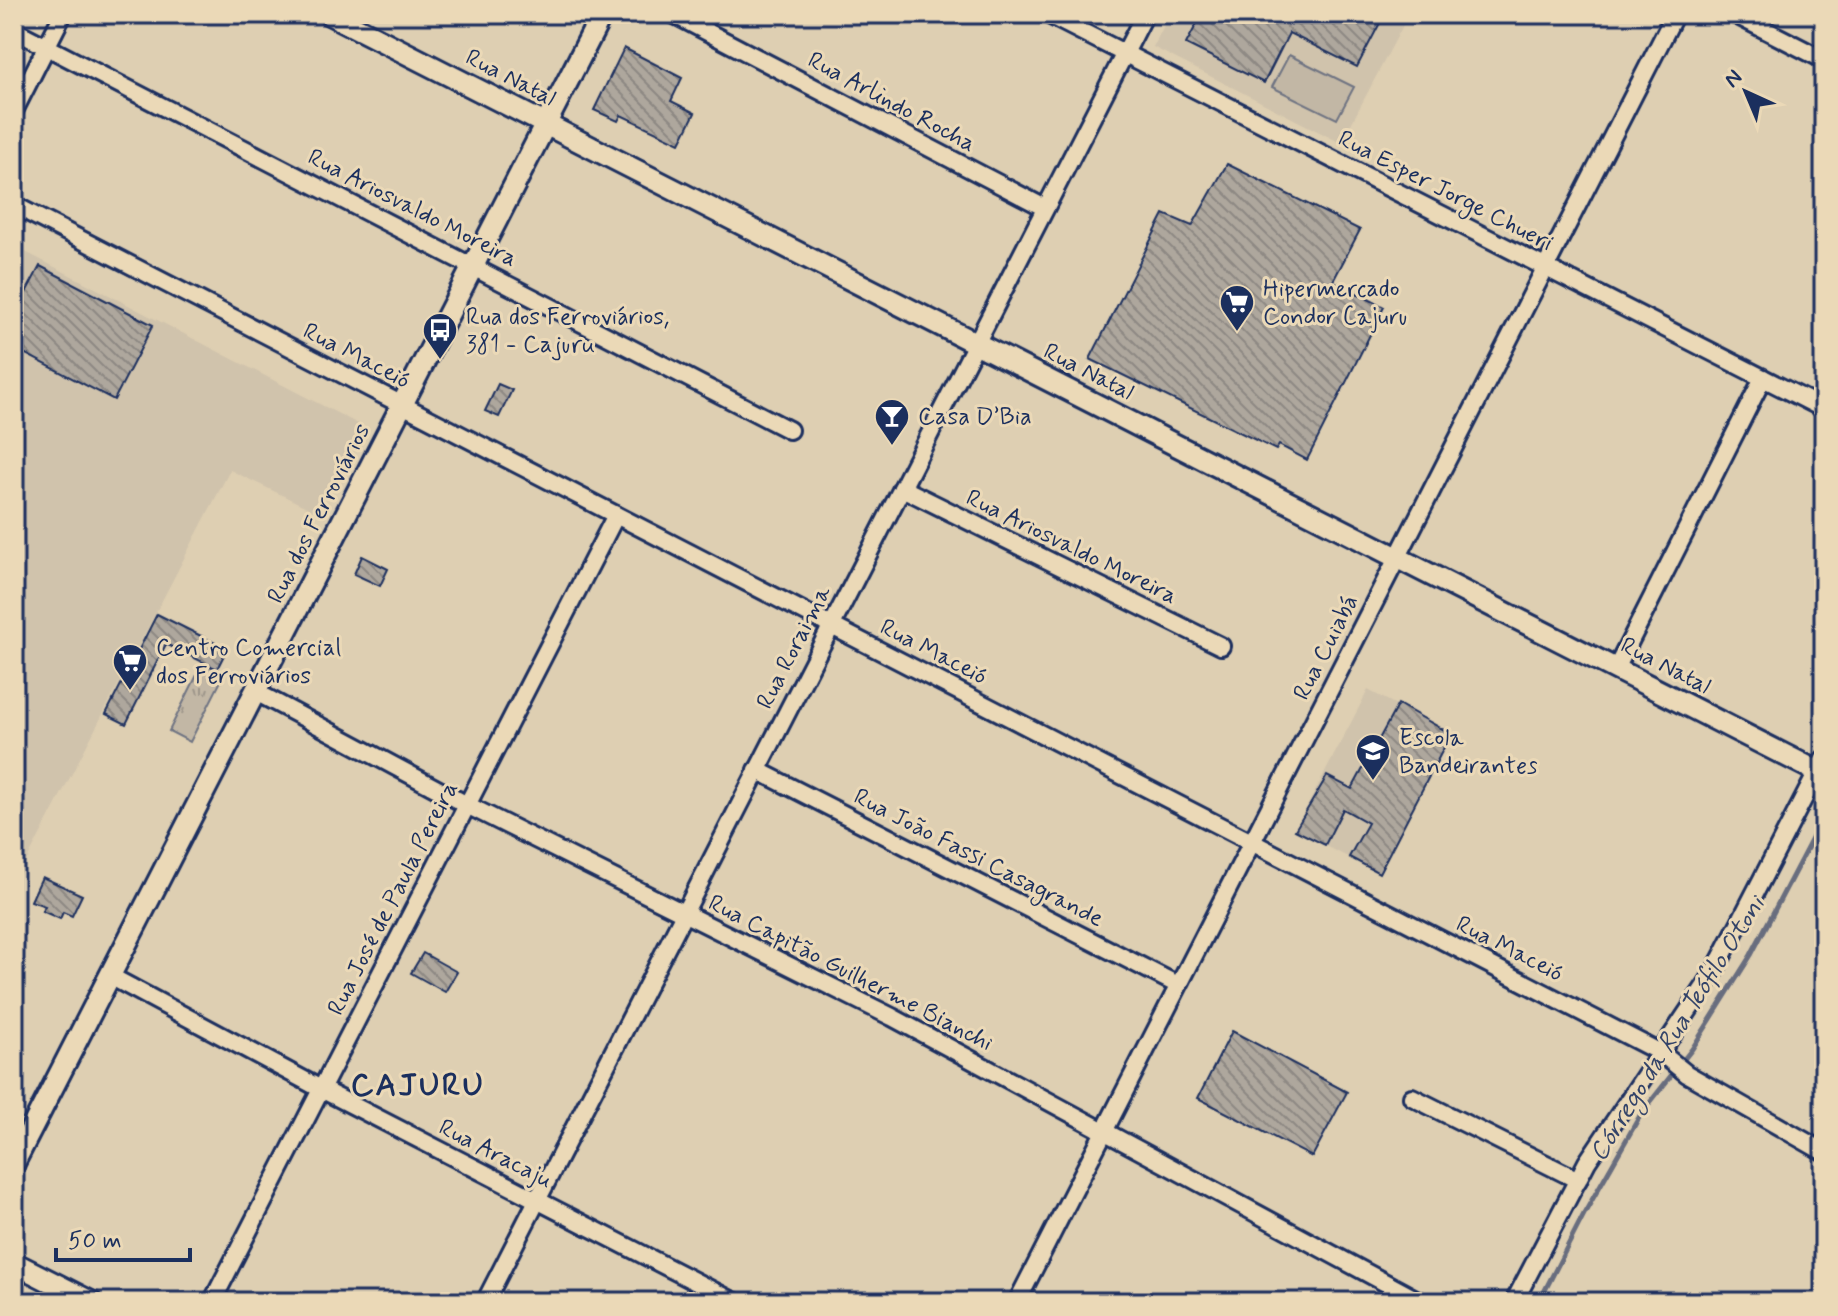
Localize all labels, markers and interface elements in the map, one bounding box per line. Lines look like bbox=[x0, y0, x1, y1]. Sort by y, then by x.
street label: Rua Natal bbox=[460, 42, 561, 114]
street label: Rua Arlindo Rocha bbox=[802, 45, 981, 160]
north arrow bbox=[1706, 52, 1786, 132]
text: N bbox=[1718, 64, 1748, 94]
street label: Rua Esper Jorge Chueri bbox=[1332, 124, 1558, 261]
street label: Rua Ariosvaldo Moreira bbox=[302, 142, 522, 275]
place label: Hipermercado Condor Cajuru bbox=[1263, 274, 1407, 333]
supermarket icon: Hipermercado Condor Cajuru bbox=[1218, 283, 1256, 333]
place label: Rua dos Ferroviários, 381 - Cajuru bbox=[466, 302, 669, 361]
bus stop icon: Rua dos Ferroviários, 381 - Cajuru bbox=[421, 311, 459, 361]
street label: Rua Maceió bbox=[297, 316, 415, 397]
street label: Rua Natal bbox=[1038, 336, 1139, 408]
bar icon: Casa D’Bia bbox=[873, 397, 911, 447]
place label: Casa D’Bia bbox=[918, 402, 1032, 433]
street label: Rua dos Ferroviários bbox=[261, 418, 378, 609]
street label: Rua Ariosvaldo Moreira bbox=[961, 483, 1182, 612]
street label: Rua Roraima bbox=[750, 580, 839, 715]
street label: Rua Cuiabá bbox=[1287, 590, 1366, 706]
street label: Rua Maceió bbox=[874, 612, 992, 693]
street label: Rua Natal bbox=[1615, 630, 1716, 702]
place label: Centro Comercial dos Ferroviários bbox=[156, 633, 341, 692]
supermarket icon: Centro Comercial dos Ferroviários bbox=[111, 642, 149, 692]
place label: Escola Bandeirantes bbox=[1399, 723, 1538, 782]
school or university icon: Escola Bandeirantes bbox=[1354, 732, 1392, 782]
street label: Rua José de Paula Pereira bbox=[321, 777, 466, 1021]
street label: Rua João Fassi Casagrande bbox=[847, 782, 1109, 937]
street label: Rua Capitão Guilherme Bianchi bbox=[703, 888, 998, 1059]
water label: Córrego da Rua Teófilo Otoni bbox=[1582, 888, 1776, 1169]
street label: Rua Maceió bbox=[1450, 909, 1568, 990]
district label: CAJURU bbox=[351, 1065, 485, 1107]
street label: Rua Aracaju bbox=[433, 1112, 558, 1196]
scale bar bbox=[56, 1212, 190, 1262]
text: 50 m bbox=[68, 1226, 122, 1257]

